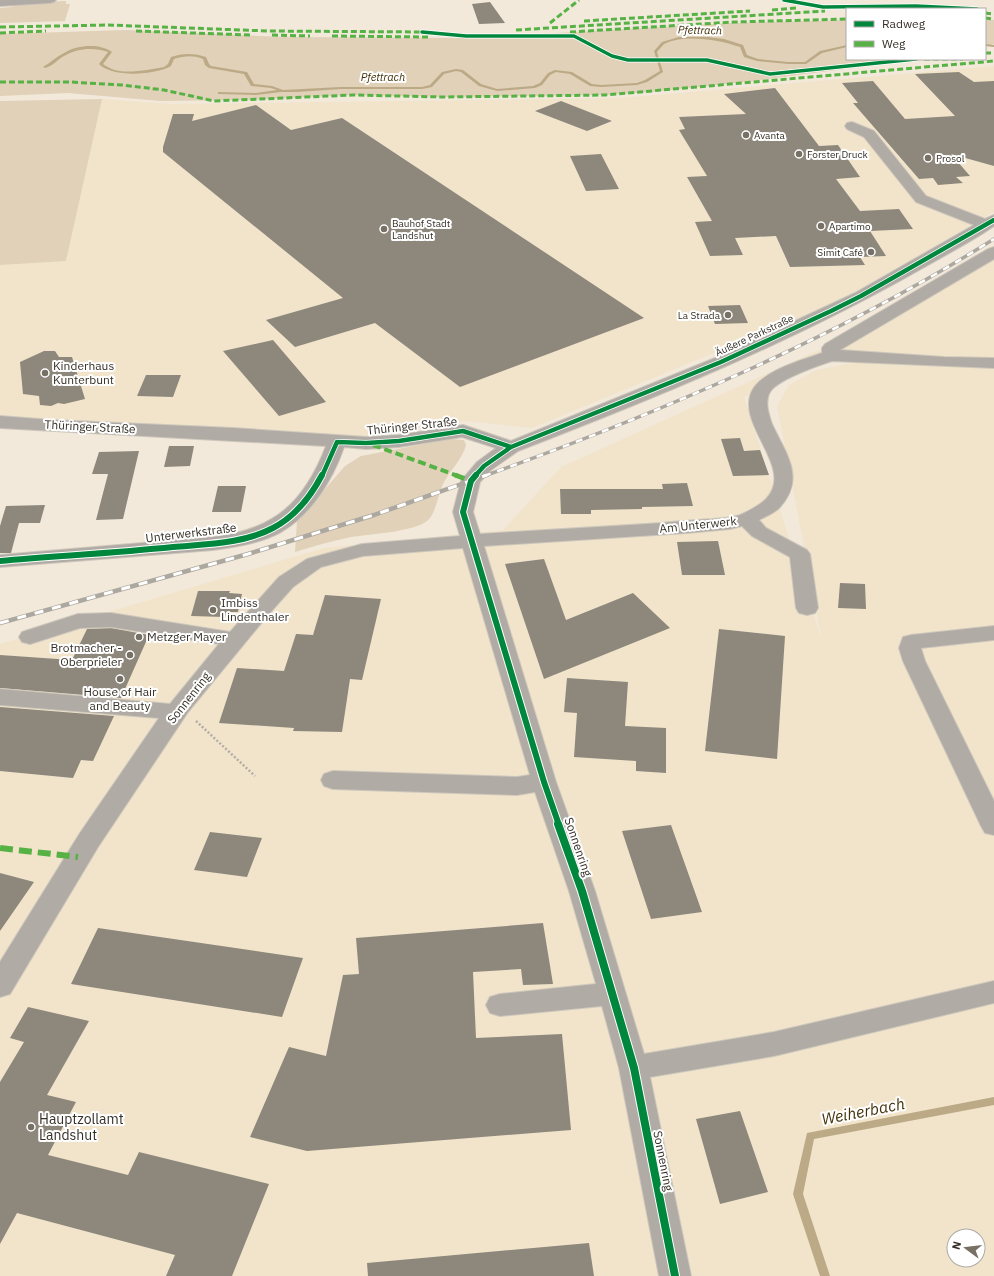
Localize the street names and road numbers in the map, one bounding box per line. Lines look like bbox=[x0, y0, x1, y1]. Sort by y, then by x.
street label: Äußere Parkstraße bbox=[713, 311, 796, 359]
street label: Thüringer Straße bbox=[366, 413, 458, 438]
street label: Thüringer Straße bbox=[44, 417, 136, 436]
street label: Am Unterwerk bbox=[659, 513, 738, 536]
street label: Unterwerkstraße bbox=[145, 519, 238, 546]
street label: Sonnenring bbox=[164, 668, 214, 726]
street label: Sonnenring bbox=[561, 815, 596, 879]
street label: Sonnenring bbox=[650, 1129, 677, 1193]

